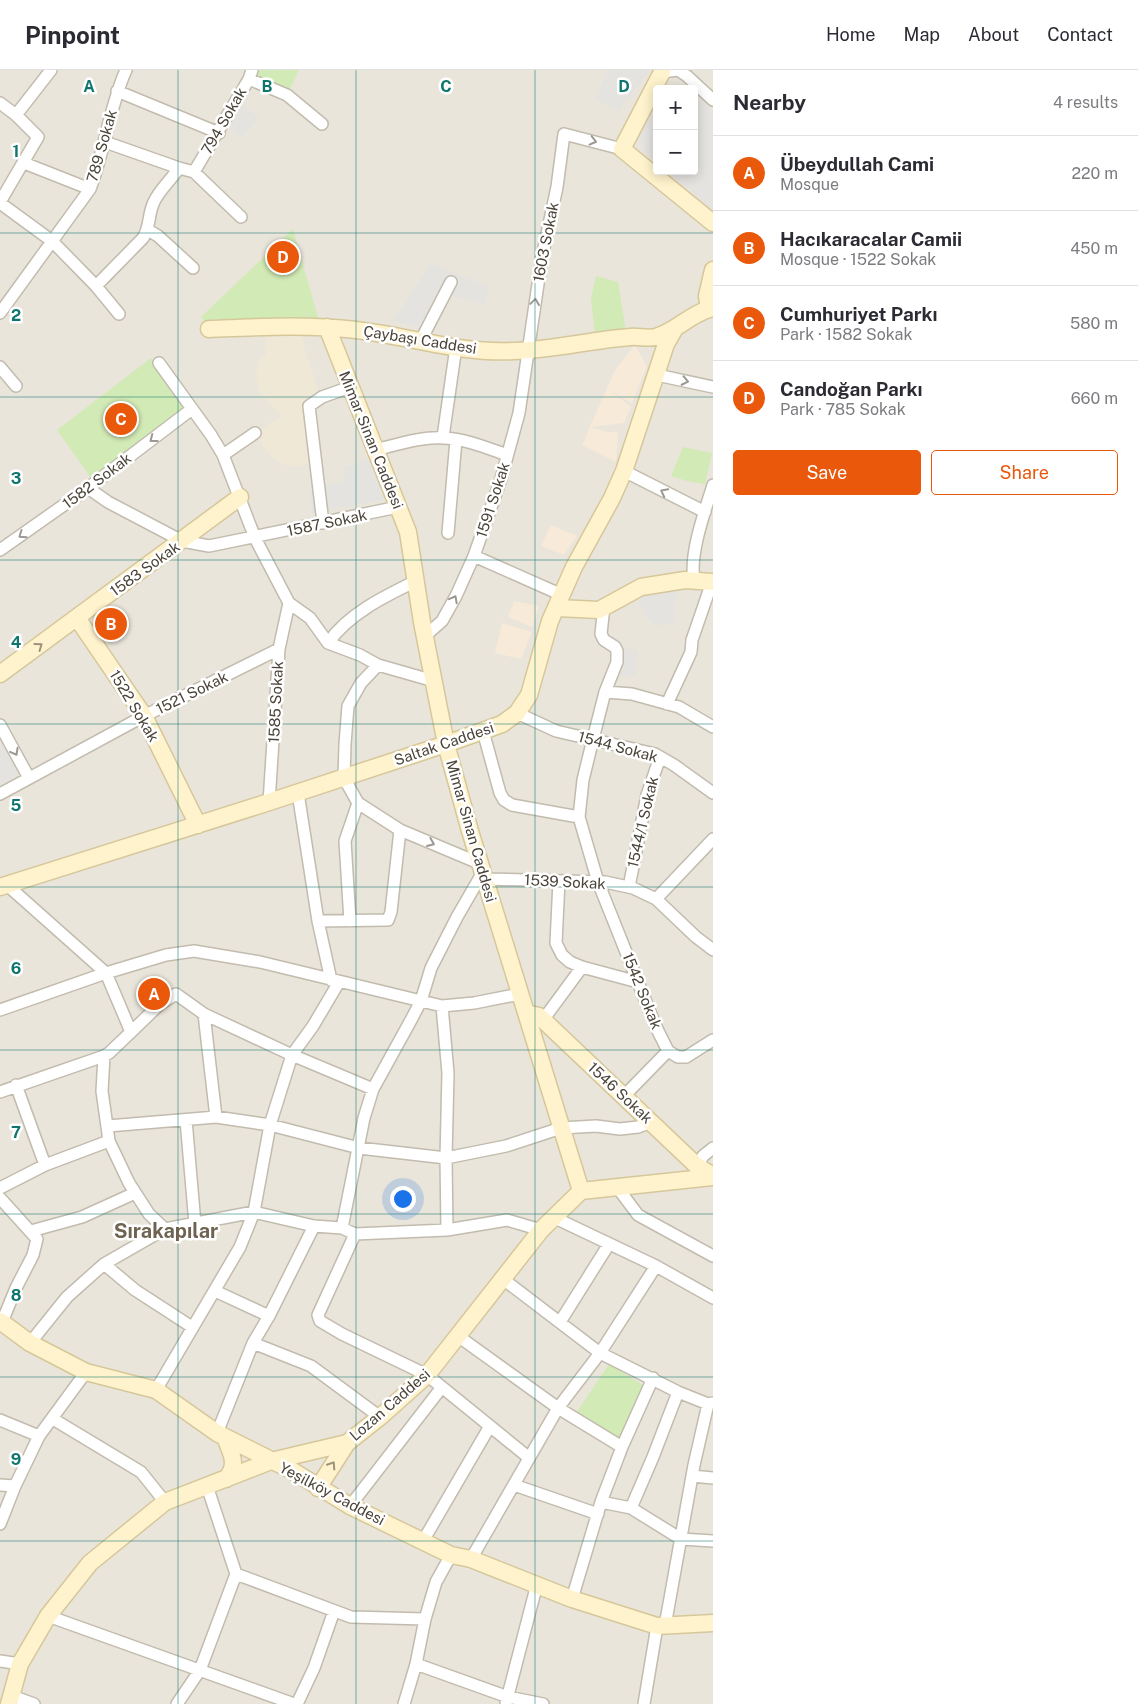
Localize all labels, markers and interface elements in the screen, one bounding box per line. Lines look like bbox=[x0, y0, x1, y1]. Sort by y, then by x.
text: Pinpoint bbox=[25, 21, 120, 49]
text: Home bbox=[826, 24, 876, 45]
text: Map bbox=[904, 24, 940, 45]
text: About bbox=[968, 24, 1019, 45]
text: Contact bbox=[1047, 24, 1113, 45]
text: A bbox=[83, 77, 95, 96]
text: B bbox=[262, 77, 273, 96]
text: C bbox=[440, 77, 452, 96]
text: D bbox=[618, 77, 630, 96]
street label: 794 Sokak bbox=[198, 84, 250, 157]
map controls bbox=[653, 85, 698, 175]
button: + bbox=[653, 85, 698, 130]
text: Nearby bbox=[733, 90, 806, 115]
text: 4 results bbox=[1053, 93, 1118, 112]
street label: 789 Sokak bbox=[83, 108, 120, 184]
button: − bbox=[653, 130, 698, 175]
one-way arrow bbox=[588, 135, 597, 146]
text: 1 bbox=[13, 142, 19, 161]
text: Übeydullah Cami bbox=[780, 153, 934, 175]
text: A bbox=[743, 164, 755, 183]
text: 220 m bbox=[1071, 164, 1118, 183]
text: Mosque bbox=[780, 175, 839, 194]
street label: 1603 Sokak bbox=[529, 201, 562, 283]
text: Hacıkaracalar Camii bbox=[780, 228, 962, 250]
pin: D bbox=[267, 238, 299, 276]
text: B bbox=[744, 239, 754, 258]
text: 450 m bbox=[1070, 239, 1118, 258]
text: Mosque · 1522 Sokak bbox=[780, 250, 936, 269]
one-way arrow bbox=[529, 297, 540, 305]
text: Cumhuriyet Parkı bbox=[780, 303, 938, 325]
text: 2 bbox=[11, 306, 21, 325]
text: C bbox=[743, 314, 755, 333]
text: 580 m bbox=[1070, 314, 1118, 333]
street label: Çaybaşı Caddesi bbox=[362, 322, 478, 357]
text: Park · 1582 Sokak bbox=[780, 325, 912, 344]
street label: Mimar Sinan Caddesi bbox=[336, 368, 407, 511]
one-way arrow bbox=[680, 376, 689, 386]
text: Candoğan Parkı bbox=[780, 378, 923, 400]
text: D bbox=[743, 389, 755, 408]
text: 660 m bbox=[1071, 389, 1118, 408]
pin: C bbox=[105, 400, 137, 438]
text: Park · 785 Sokak bbox=[780, 400, 906, 419]
one-way arrow bbox=[150, 433, 159, 441]
street label: 1582 Sokak bbox=[59, 449, 134, 512]
button: Save bbox=[733, 450, 921, 495]
button: Share bbox=[931, 450, 1118, 495]
street label: 1591 Sokak bbox=[472, 460, 513, 540]
text: 3 bbox=[11, 469, 21, 488]
one-way arrow bbox=[661, 488, 670, 498]
street label: 1587 Sokak bbox=[285, 506, 368, 539]
one-way arrow bbox=[18, 529, 28, 538]
street label: 1583 Sokak bbox=[107, 538, 183, 600]
one-way arrow bbox=[448, 596, 458, 605]
pin: B bbox=[95, 605, 127, 643]
text: 4 bbox=[11, 633, 22, 652]
one-way arrow bbox=[34, 643, 43, 652]
street label: 1585 Sokak bbox=[265, 661, 286, 743]
street label: 1522 Sokak bbox=[106, 667, 163, 745]
street label: 1521 Sokak bbox=[153, 668, 231, 717]
street label: Saltak Caddesi bbox=[392, 718, 496, 769]
street label: 1544 Sokak bbox=[576, 728, 660, 765]
one-way arrow bbox=[8, 746, 18, 755]
street label: Mimar Sinan Caddesi bbox=[443, 758, 500, 904]
street label: 1544/1 Sokak bbox=[624, 775, 661, 869]
text: 5 bbox=[11, 796, 22, 815]
one-way arrow bbox=[426, 837, 435, 848]
street label: 1539 Sokak bbox=[524, 871, 606, 892]
street label: 1542 Sokak bbox=[619, 950, 666, 1032]
text: 6 bbox=[11, 959, 21, 978]
pin: A bbox=[138, 975, 170, 1013]
street label: 1546 Sokak bbox=[585, 1059, 656, 1127]
text: 7 bbox=[11, 1123, 21, 1142]
your location bbox=[390, 1186, 416, 1212]
district label: Sırakapılar bbox=[114, 1219, 218, 1243]
text: 8 bbox=[11, 1286, 22, 1305]
street label: Lozan Caddesi bbox=[346, 1365, 433, 1444]
text: 9 bbox=[11, 1450, 21, 1469]
street label: Yeşilköy Caddesi bbox=[277, 1459, 388, 1528]
one-way arrow bbox=[326, 1462, 335, 1471]

